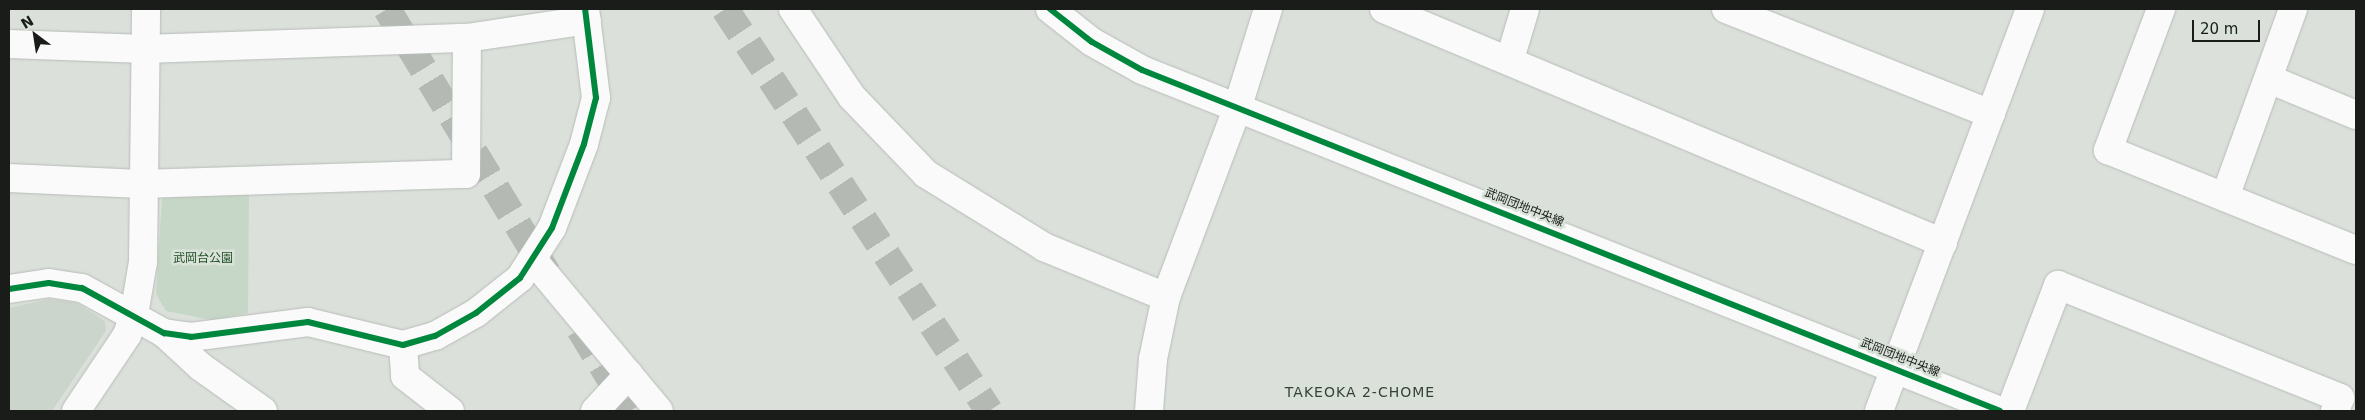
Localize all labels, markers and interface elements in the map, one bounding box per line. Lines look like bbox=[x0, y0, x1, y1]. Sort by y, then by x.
north arrow bbox=[10, 10, 60, 60]
scale bar bbox=[2195, 10, 2262, 42]
text: N bbox=[18, 12, 36, 32]
text: 20 m bbox=[2200, 20, 2238, 38]
street label: 武岡団地中央線 bbox=[1482, 186, 1566, 230]
park label: 武岡台公園 bbox=[173, 252, 233, 266]
street label: 武岡団地中央線 bbox=[1858, 336, 1942, 380]
district label: TAKEOKA 2-CHOME bbox=[1283, 384, 1437, 400]

